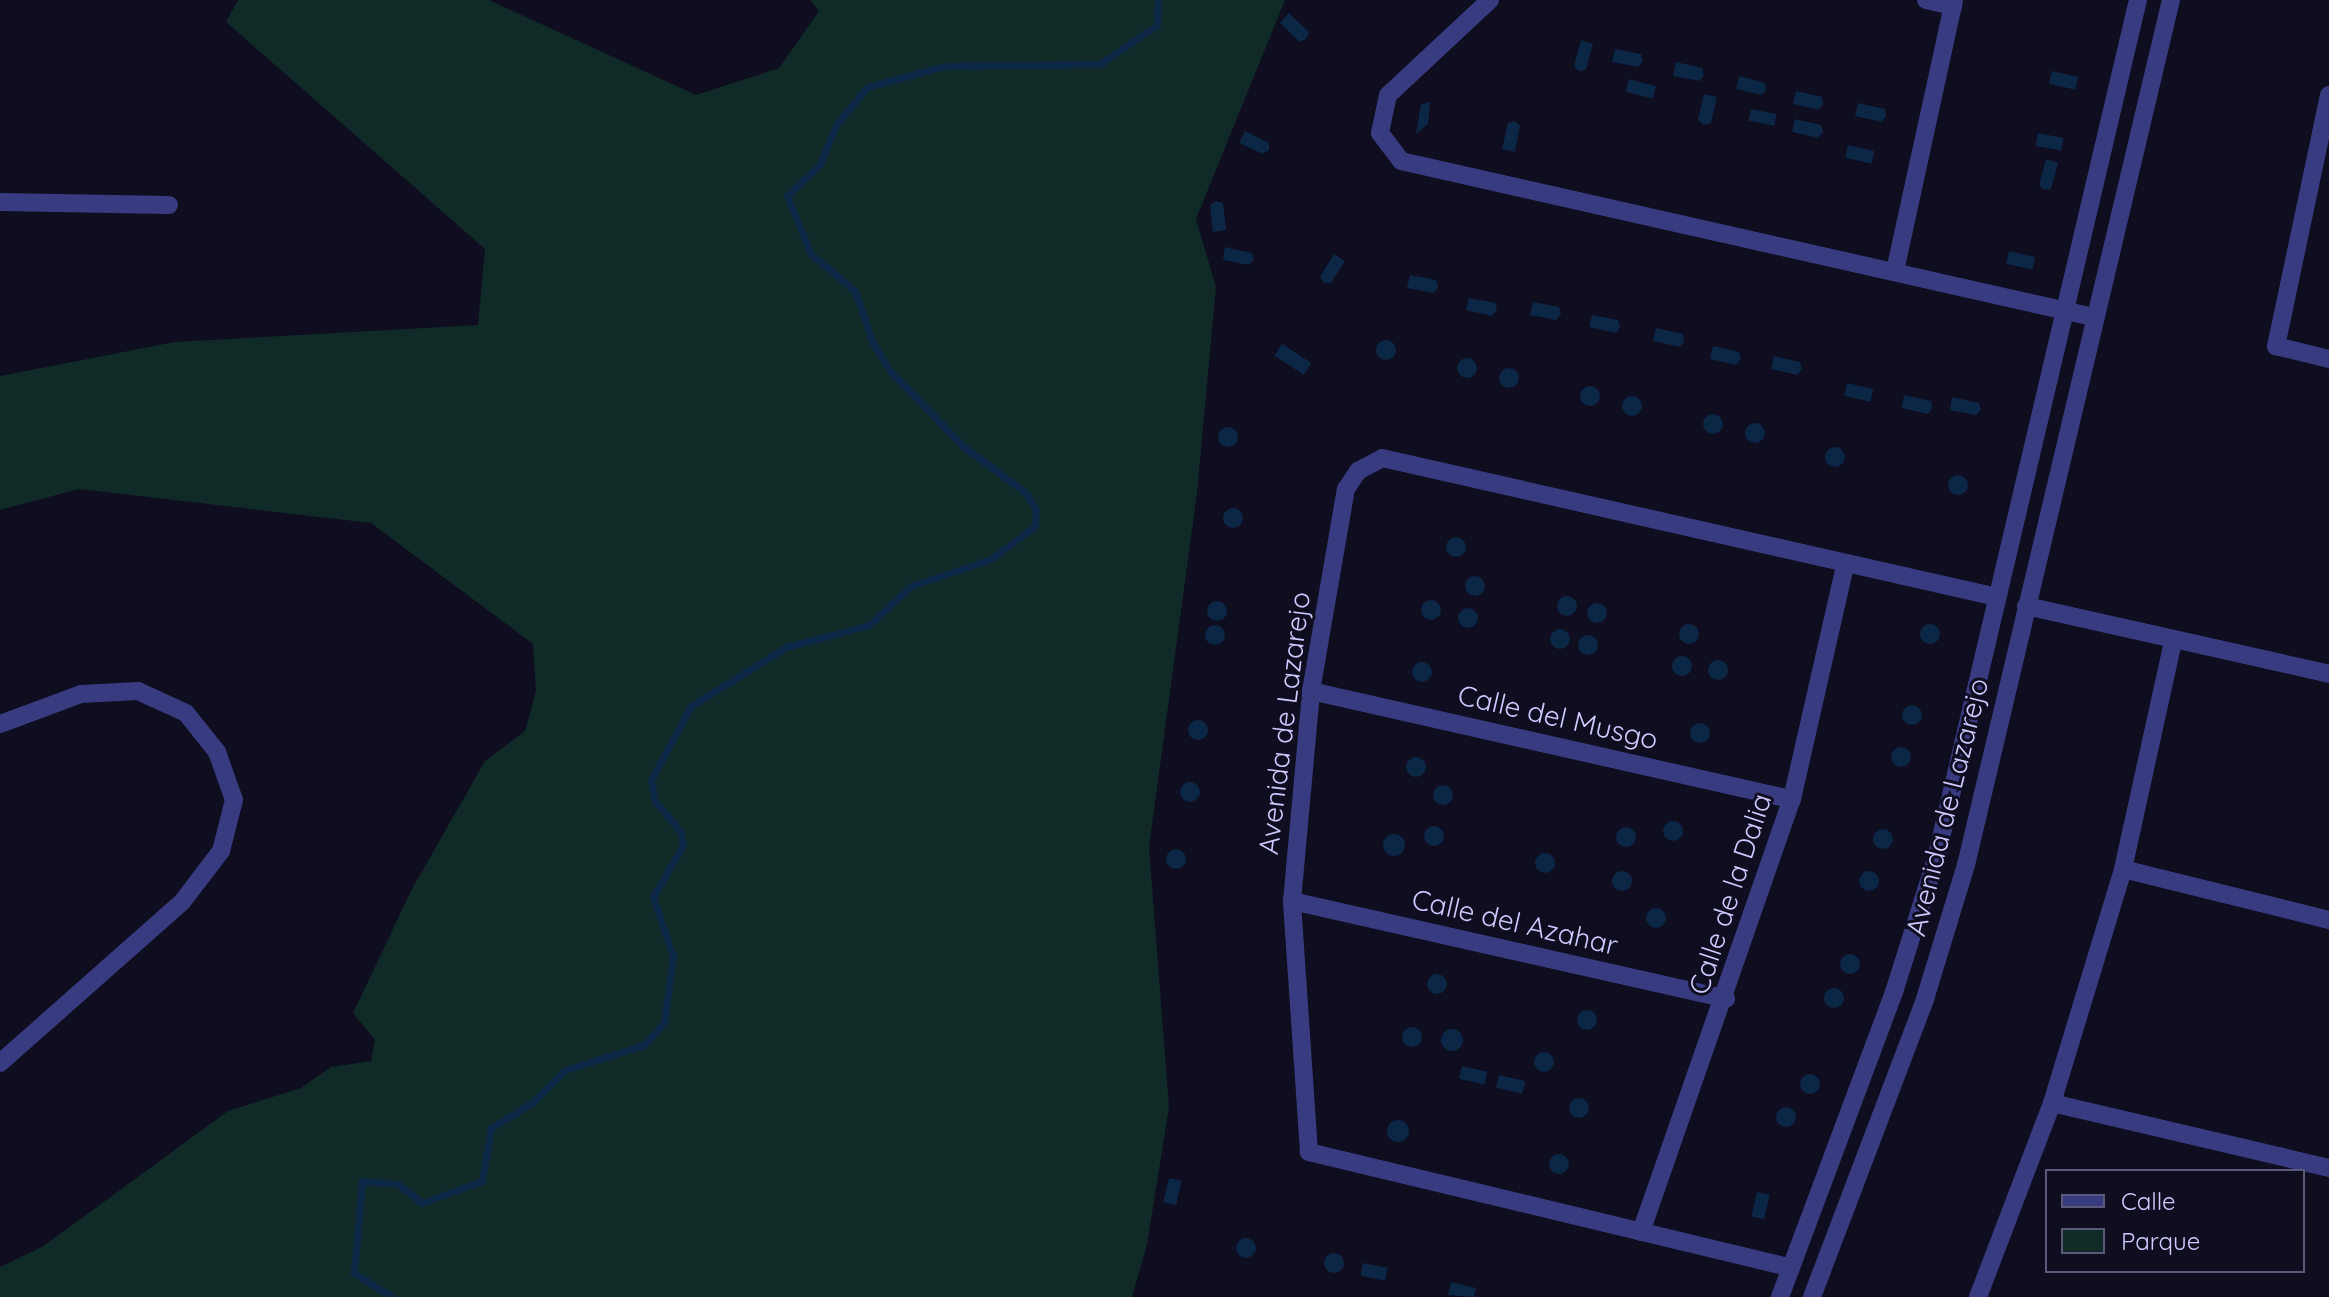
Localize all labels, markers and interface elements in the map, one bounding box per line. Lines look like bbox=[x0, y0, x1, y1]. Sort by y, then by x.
street label: Avenida de Lazarejo bbox=[1251, 590, 1317, 856]
street label: Avenida de Lazarejo bbox=[1899, 675, 1995, 939]
street label: Calle del Musgo bbox=[1455, 678, 1661, 756]
street label: Calle de la Dalia bbox=[1682, 789, 1778, 999]
street label: Calle del Azahar bbox=[1409, 882, 1621, 962]
legend bbox=[2045, 1169, 2305, 1273]
text: Calle bbox=[2121, 1186, 2176, 1216]
text: Parque bbox=[2121, 1226, 2200, 1256]

